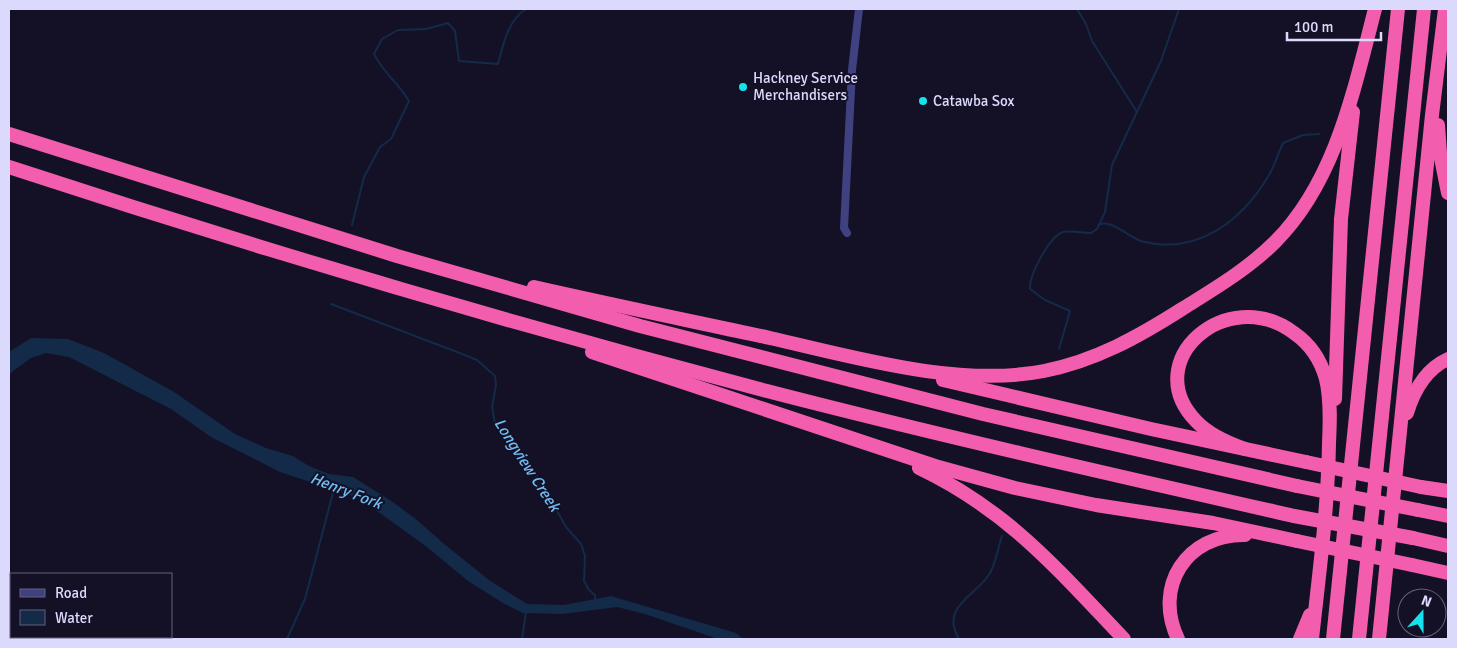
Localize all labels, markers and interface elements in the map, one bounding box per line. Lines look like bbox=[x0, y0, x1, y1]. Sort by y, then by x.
scale bar bbox=[1287, 10, 1381, 42]
text: 100 m bbox=[1294, 18, 1334, 36]
place label: Hackney Service Merchandisers bbox=[753, 69, 858, 104]
marker: Hackney Service Merchandisers bbox=[737, 81, 749, 93]
place label: Catawba Sox bbox=[933, 92, 1015, 110]
marker: Catawba Sox bbox=[917, 95, 929, 107]
water label: Longview Creek bbox=[489, 415, 566, 517]
water label: Henry Fork bbox=[307, 468, 386, 514]
legend bbox=[10, 573, 172, 638]
text: Road bbox=[55, 584, 87, 602]
north arrow bbox=[1397, 588, 1447, 638]
text: N bbox=[1419, 592, 1434, 611]
text: Water bbox=[55, 609, 93, 627]

